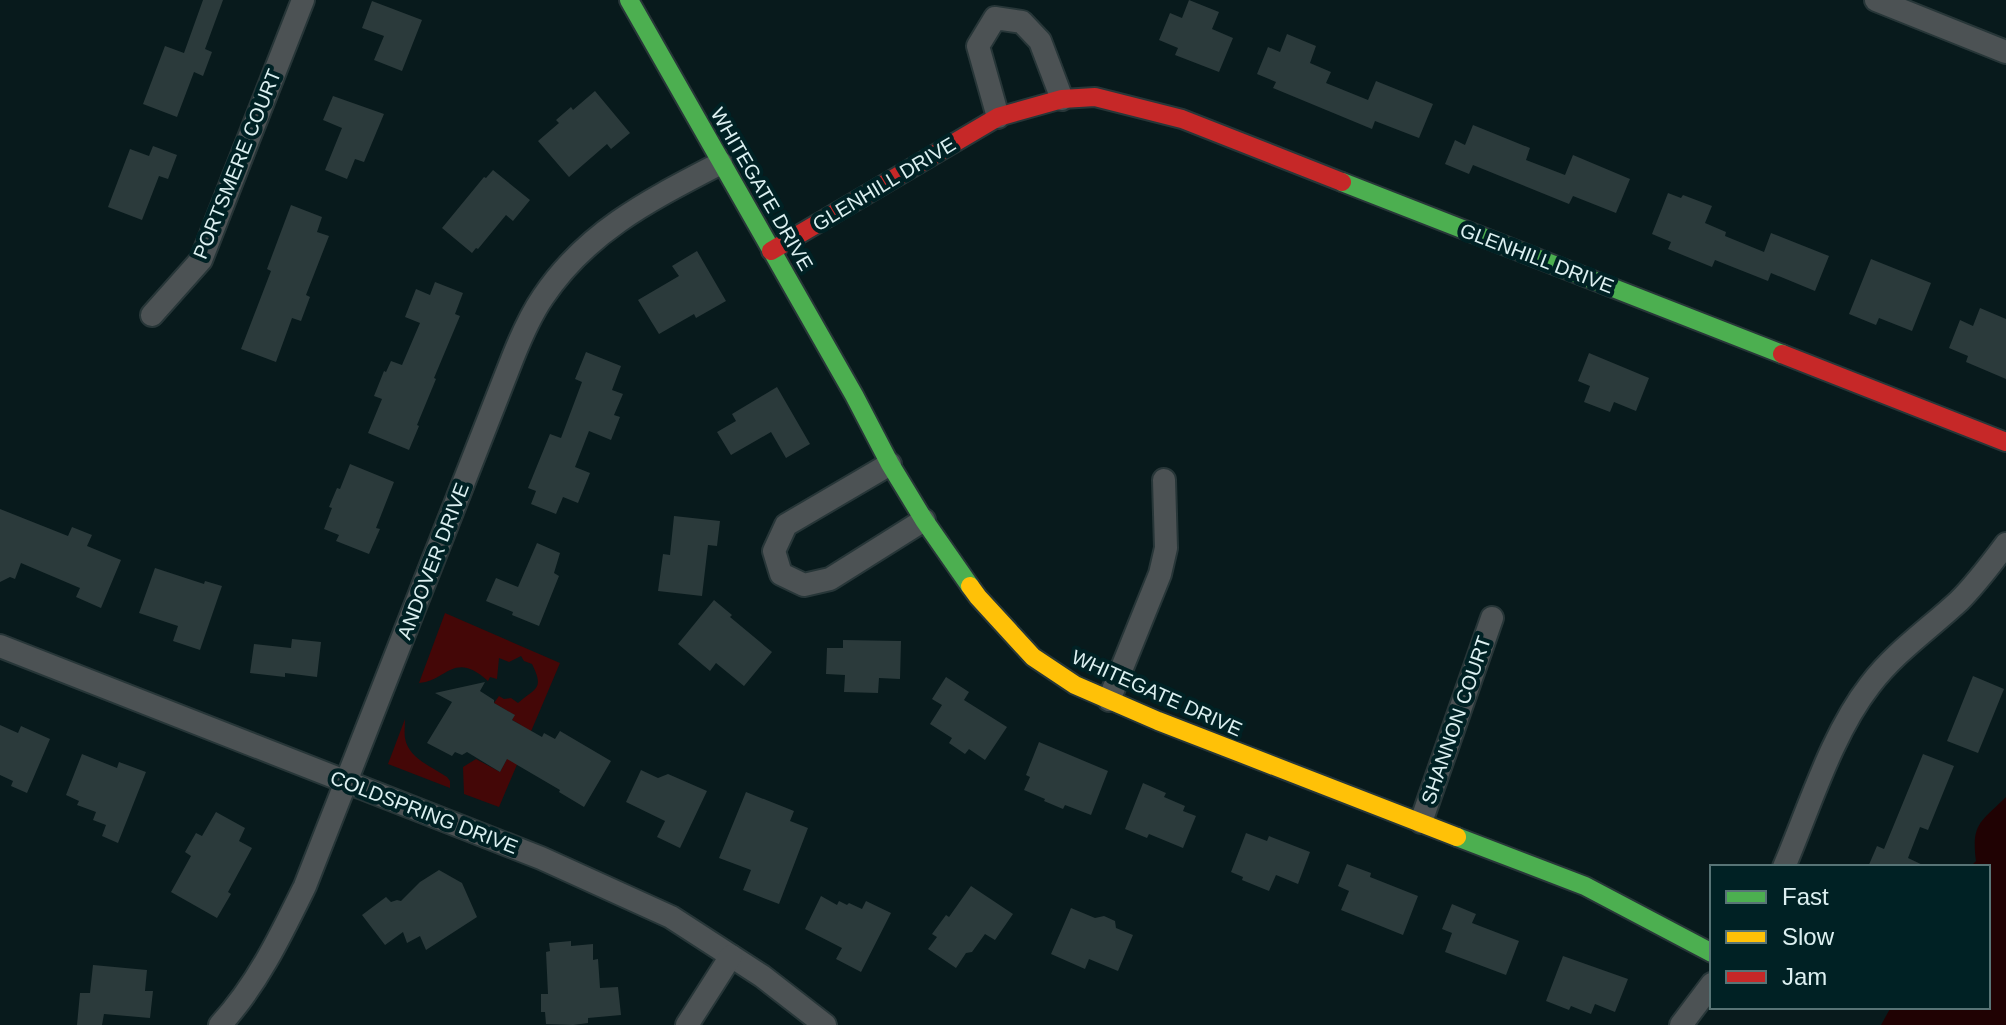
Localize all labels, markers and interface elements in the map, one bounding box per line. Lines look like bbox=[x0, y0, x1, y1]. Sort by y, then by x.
street label: PORTSMERE COURT bbox=[189, 66, 285, 262]
street label: WHITEGATE DRIVE bbox=[706, 104, 818, 274]
street label: GLENHILL DRIVE bbox=[809, 133, 959, 235]
street label: GLENHILL DRIVE bbox=[1457, 219, 1617, 297]
street label: ANDOVER DRIVE bbox=[393, 480, 473, 642]
street label: SHANNON COURT bbox=[1417, 633, 1495, 807]
street label: WHITEGATE DRIVE bbox=[1068, 646, 1246, 740]
street label: COLDSPRING DRIVE bbox=[327, 766, 521, 858]
legend bbox=[1710, 865, 1990, 1009]
text: Fast bbox=[1782, 883, 1829, 910]
text: Slow bbox=[1782, 923, 1835, 950]
text: Jam bbox=[1782, 963, 1827, 990]

